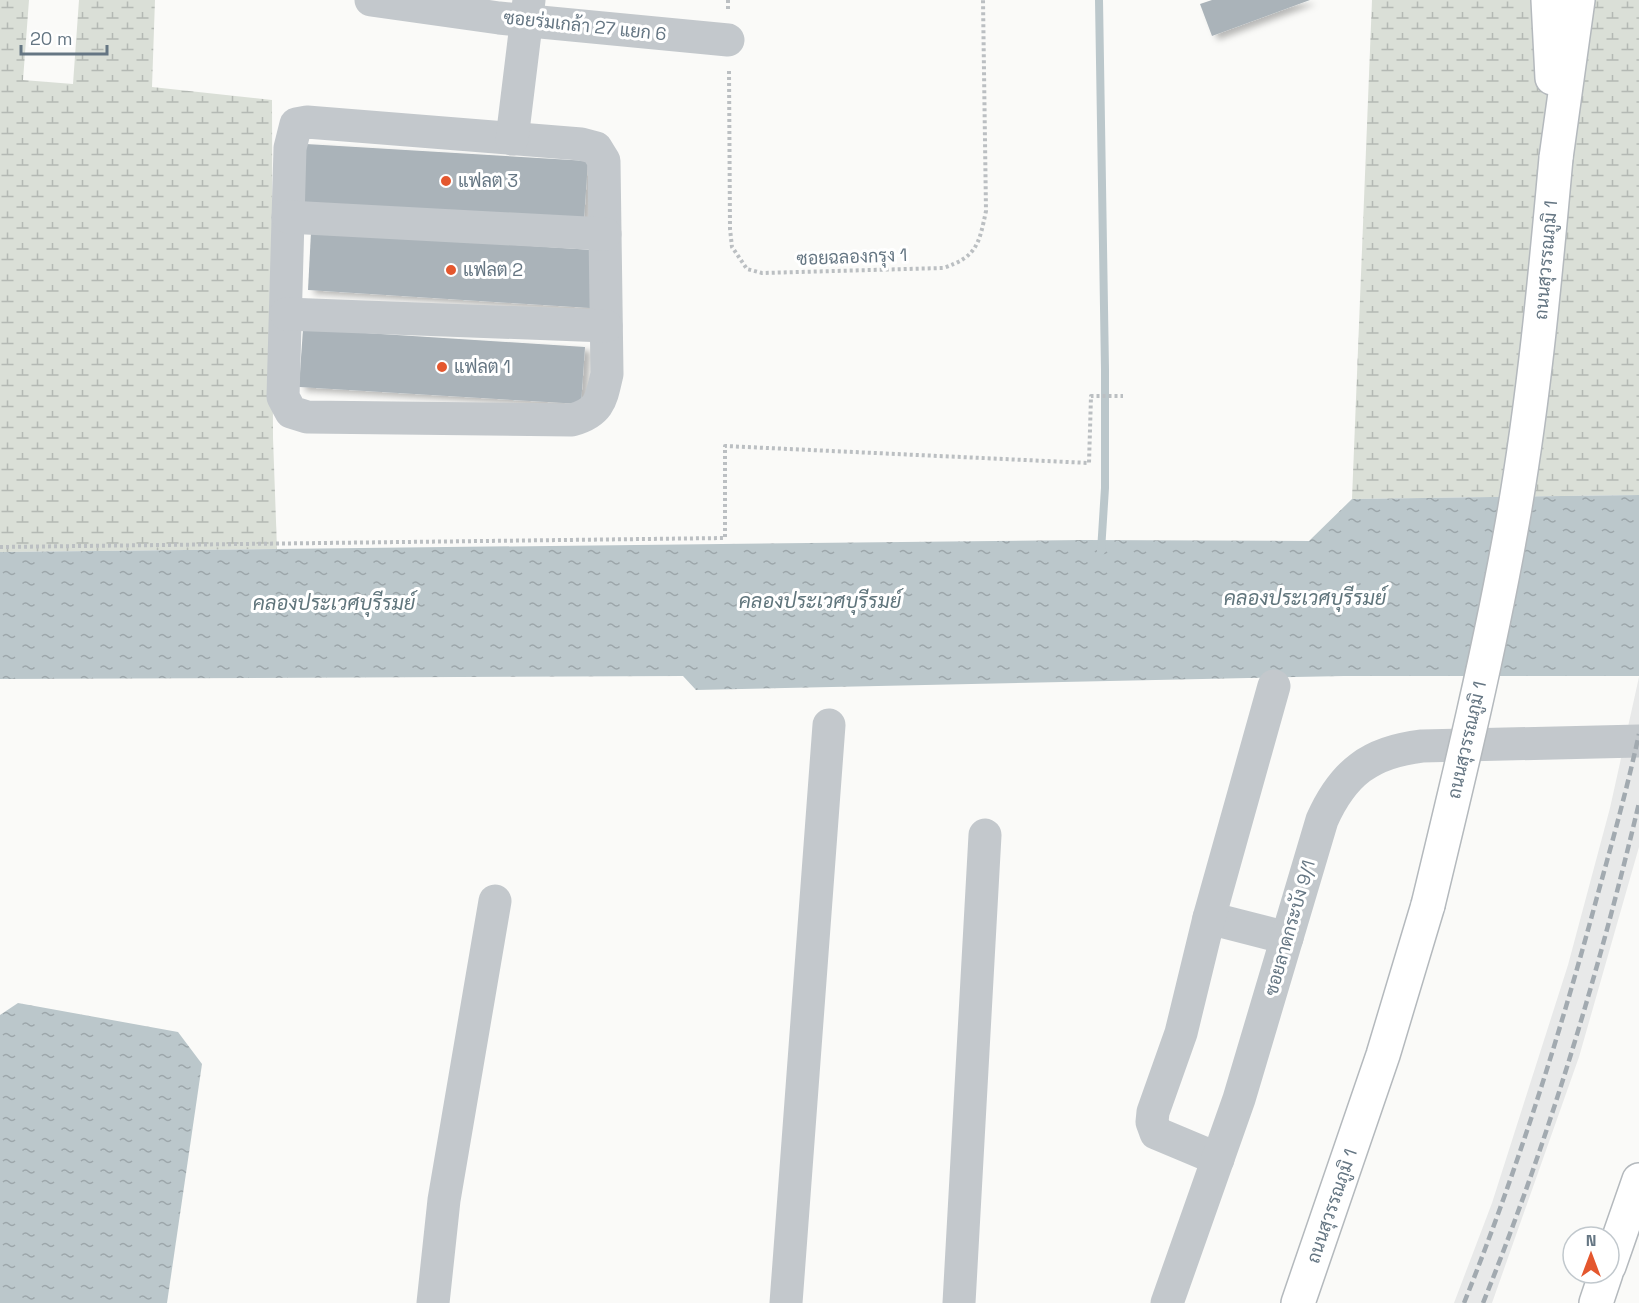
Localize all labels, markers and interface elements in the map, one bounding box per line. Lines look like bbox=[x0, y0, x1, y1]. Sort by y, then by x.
street label: ซอยร่มเกล้า 27 แยก 6 bbox=[502, 6, 668, 45]
scale bar bbox=[21, 18, 106, 56]
text: 20 m bbox=[30, 27, 73, 50]
place label: แฟลต 3 bbox=[458, 169, 518, 192]
marker: แฟลต 3 bbox=[439, 174, 453, 188]
street label: ถนนสุวรรณภูมิ 1 bbox=[1529, 199, 1564, 321]
street label: ซอยฉลองกรุง 1 bbox=[796, 243, 908, 271]
place label: แฟลต 2 bbox=[463, 258, 523, 281]
marker: แฟลต 2 bbox=[444, 263, 458, 277]
place label: แฟลต 1 bbox=[454, 355, 511, 378]
marker: แฟลต 1 bbox=[435, 360, 449, 374]
water label: คลองประเวศบุรีรมย์ bbox=[1224, 584, 1389, 612]
water label: คลองประเวศบุรีรมย์ bbox=[739, 587, 904, 615]
water label: คลองประเวศบุรีรมย์ bbox=[253, 589, 418, 617]
street label: ถนนสุวรรณภูมิ 1 bbox=[1442, 679, 1493, 801]
street label: ซอยลาดกระบัง 9/1 bbox=[1259, 857, 1320, 998]
street label: ถนนสุวรรณภูมิ 1 bbox=[1301, 1145, 1364, 1267]
north arrow bbox=[1561, 1225, 1621, 1285]
text: N bbox=[1586, 1230, 1596, 1251]

